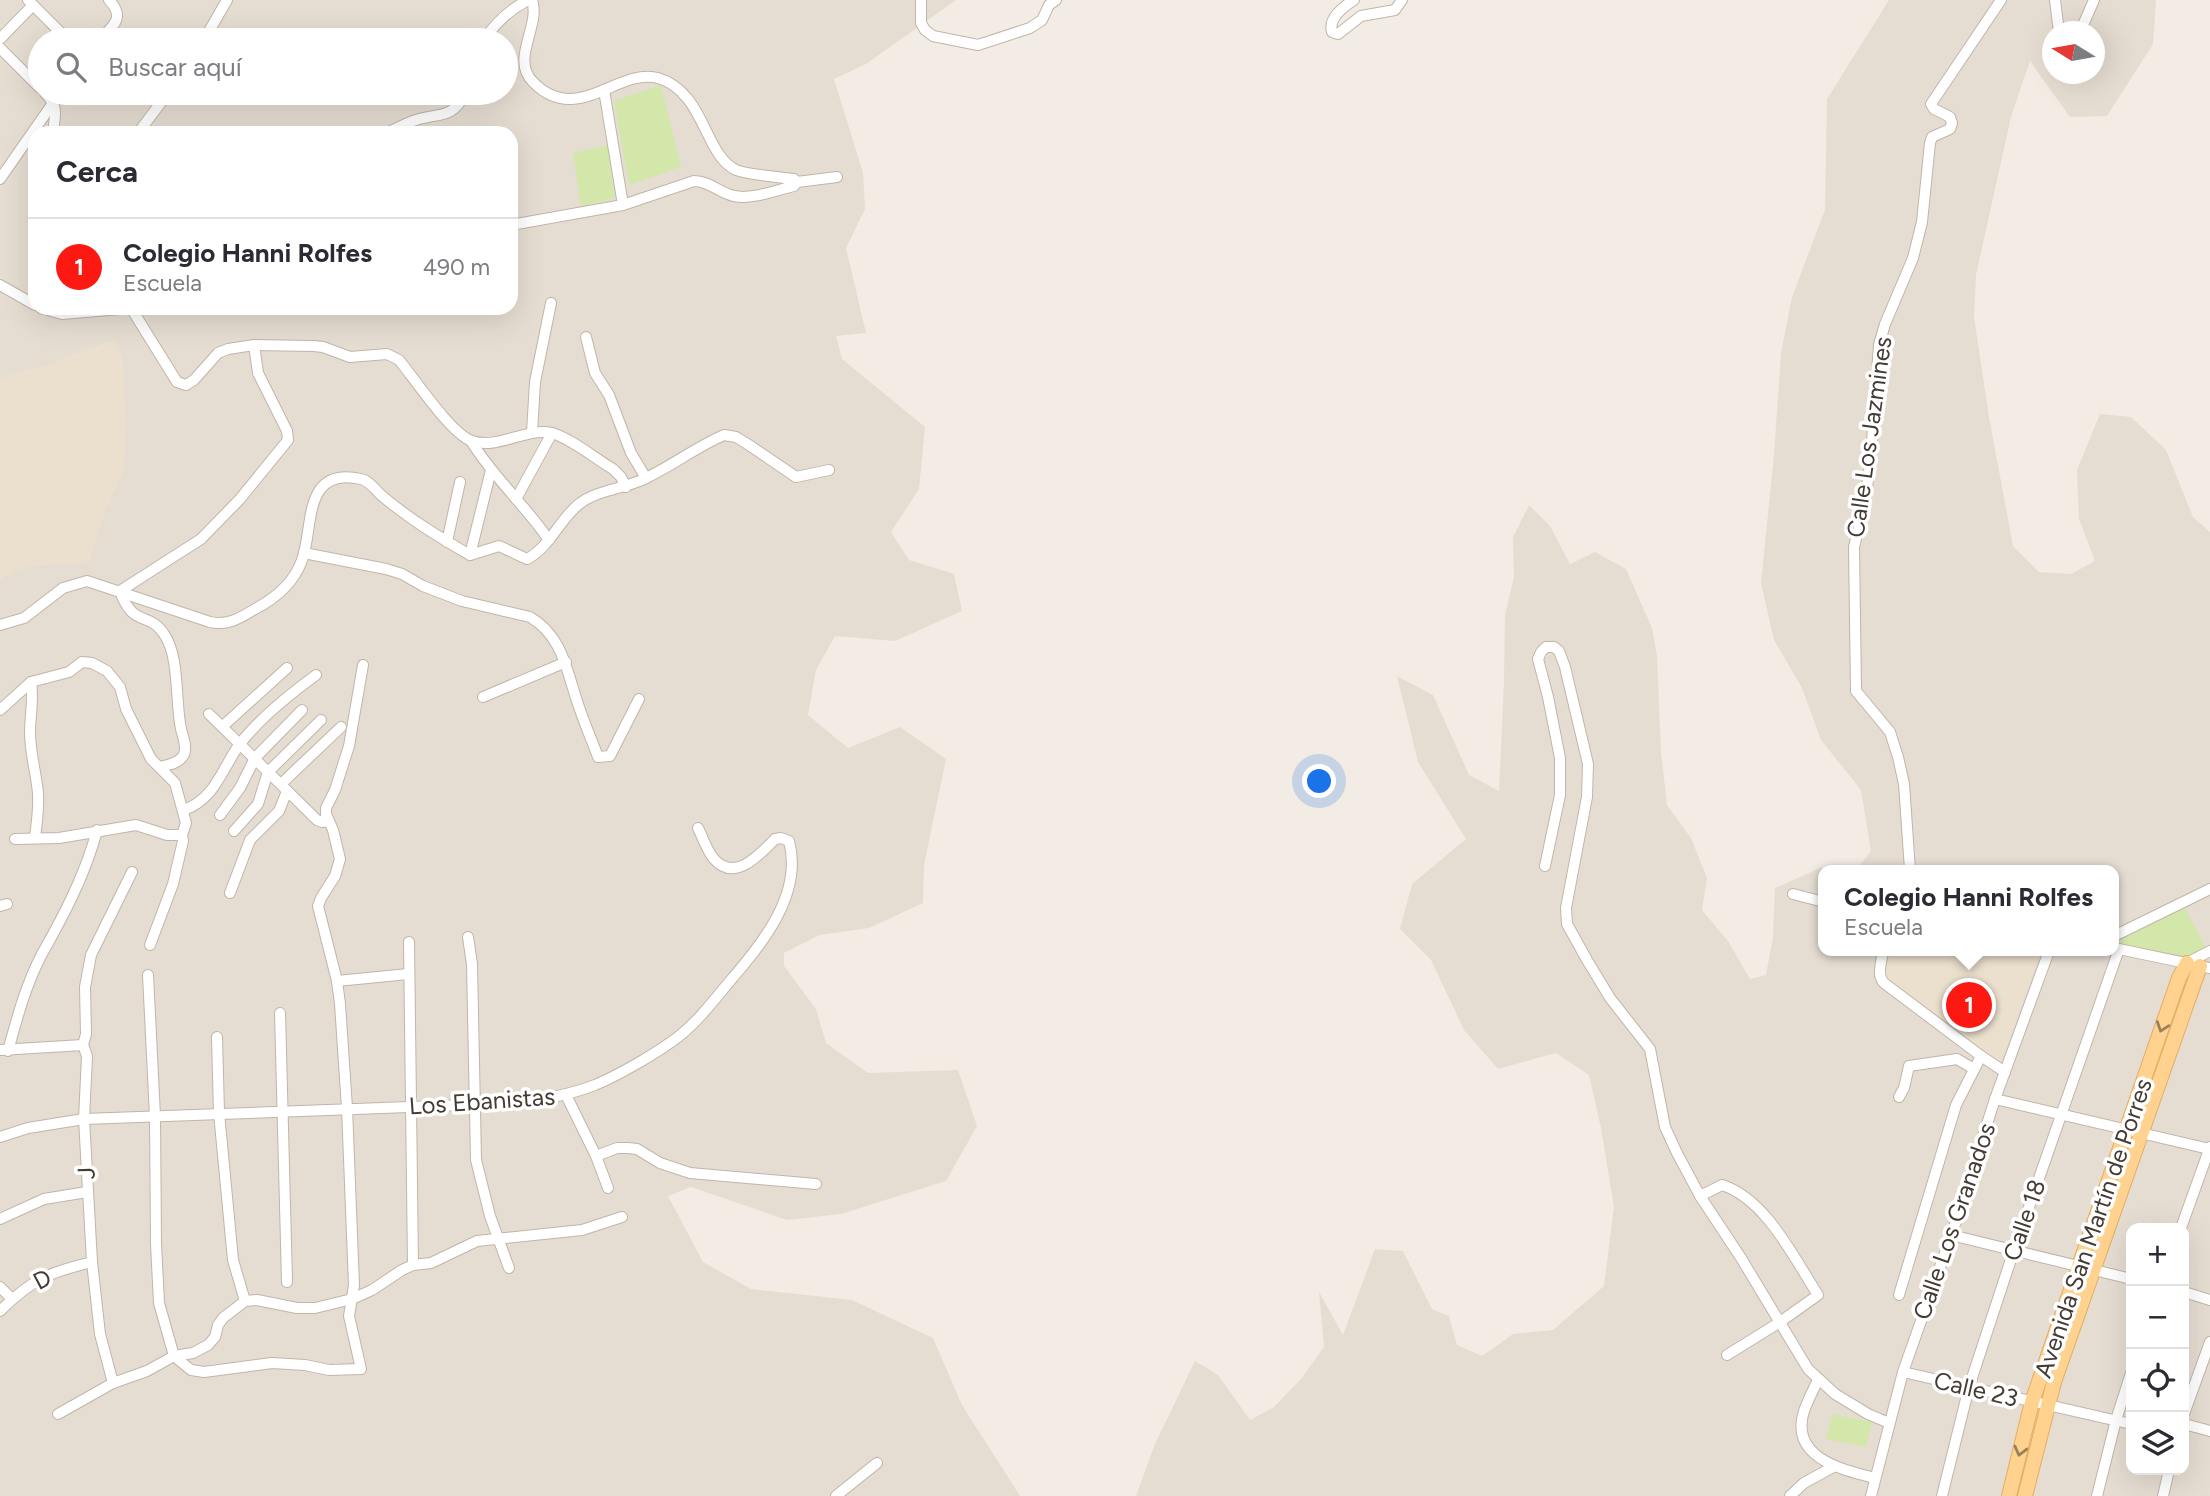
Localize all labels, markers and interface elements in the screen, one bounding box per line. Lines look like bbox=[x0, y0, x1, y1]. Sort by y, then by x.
north arrow bbox=[2042, 21, 2105, 84]
search box bbox=[28, 28, 518, 105]
icon: search bbox=[52, 48, 90, 86]
text: Buscar aquí bbox=[108, 51, 242, 83]
text: Cerca bbox=[56, 153, 138, 190]
text: Colegio Hanni Rolfes bbox=[123, 237, 372, 269]
text: 1 bbox=[74, 253, 84, 281]
text: 490 m bbox=[423, 253, 490, 281]
text: Escuela bbox=[123, 269, 202, 297]
street label: Calle Los Jazmines bbox=[1841, 335, 1897, 539]
your location bbox=[1302, 764, 1336, 798]
popup bbox=[1818, 865, 2119, 956]
text: Colegio Hanni Rolfes bbox=[1844, 881, 2093, 913]
text: Escuela bbox=[1844, 913, 1923, 941]
pin: 1 bbox=[1946, 979, 1992, 1031]
one-way arrow bbox=[2156, 1020, 2170, 1032]
street label: Avenida San Martín de Porres bbox=[2028, 1075, 2158, 1381]
street label: Los Ebanistas bbox=[408, 1081, 556, 1121]
street label: Calle Los Granados bbox=[1907, 1119, 2001, 1323]
street label: J bbox=[71, 1166, 101, 1180]
street label: Calle 18 bbox=[1997, 1176, 2051, 1264]
map controls bbox=[2126, 1223, 2189, 1475]
button: + bbox=[2126, 1223, 2189, 1286]
street label: D bbox=[28, 1262, 56, 1296]
button: − bbox=[2126, 1286, 2189, 1349]
button: locate bbox=[2126, 1349, 2189, 1412]
street label: Calle 23 bbox=[1931, 1365, 2021, 1413]
button: layers bbox=[2126, 1412, 2189, 1475]
one-way arrow bbox=[2014, 1445, 2028, 1457]

